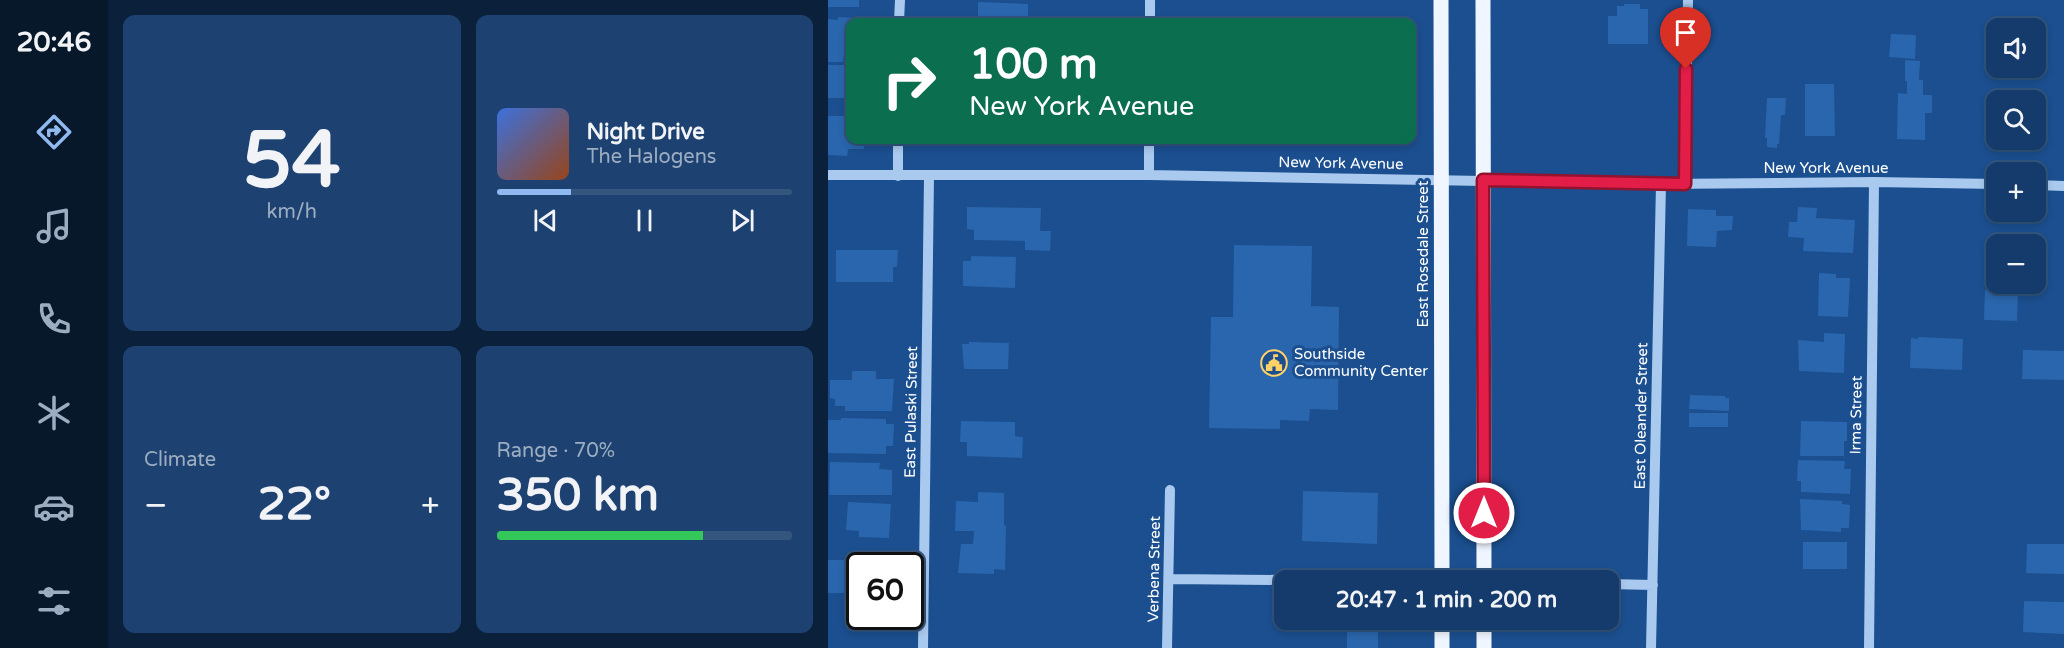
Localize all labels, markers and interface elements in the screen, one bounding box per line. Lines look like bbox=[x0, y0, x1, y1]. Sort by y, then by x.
pin bbox=[1660, 7, 1711, 69]
icon: arrive bbox=[1669, 16, 1702, 49]
map controls bbox=[1986, 18, 2046, 294]
button: sound bbox=[1986, 18, 2046, 78]
text: 20:46 bbox=[17, 26, 91, 59]
text: 100 m bbox=[969, 39, 1098, 90]
icon: right bbox=[870, 42, 948, 120]
text: New York Avenue bbox=[969, 90, 1194, 123]
button: search bbox=[1986, 90, 2046, 150]
icon: directions bbox=[33, 111, 75, 153]
text: 54 bbox=[243, 114, 341, 208]
text: Night Drive bbox=[587, 119, 705, 145]
text: The Halogens bbox=[587, 145, 716, 169]
street label: New York Avenue bbox=[1278, 153, 1404, 173]
street label: New York Avenue bbox=[1763, 159, 1889, 177]
button: + bbox=[1986, 162, 2046, 222]
street label: East Rosedale Street bbox=[1414, 180, 1432, 328]
text: km/h bbox=[267, 200, 317, 224]
icon: previous bbox=[529, 204, 562, 237]
icon: pause bbox=[628, 204, 661, 237]
icon: next bbox=[726, 204, 759, 237]
icon: music bbox=[33, 205, 75, 247]
button: − bbox=[1986, 234, 2046, 294]
icon: phone bbox=[33, 298, 75, 340]
street label: East Oleander Street bbox=[1631, 342, 1651, 490]
place label: Southside Community Center bbox=[1294, 345, 1428, 380]
street label: East Pulaski Street bbox=[901, 346, 921, 478]
public building icon: Southside Community Center bbox=[1259, 348, 1289, 378]
street label: Irma Street bbox=[1846, 375, 1866, 455]
icon: climate bbox=[33, 392, 75, 434]
text: Range · 70% bbox=[497, 439, 615, 463]
text: Climate bbox=[144, 448, 216, 472]
text: 350 km bbox=[497, 469, 659, 523]
text: 22° bbox=[257, 478, 331, 532]
position arrow bbox=[1452, 481, 1516, 545]
icon: car bbox=[33, 486, 75, 528]
text: − bbox=[144, 486, 168, 525]
text: + bbox=[421, 486, 439, 525]
street label: Verbena Street bbox=[1144, 516, 1164, 622]
speed limit sign: 60 bbox=[846, 552, 924, 630]
icon: filters bbox=[33, 580, 75, 622]
text: 20:47 · 1 min · 200 m bbox=[1336, 587, 1557, 613]

